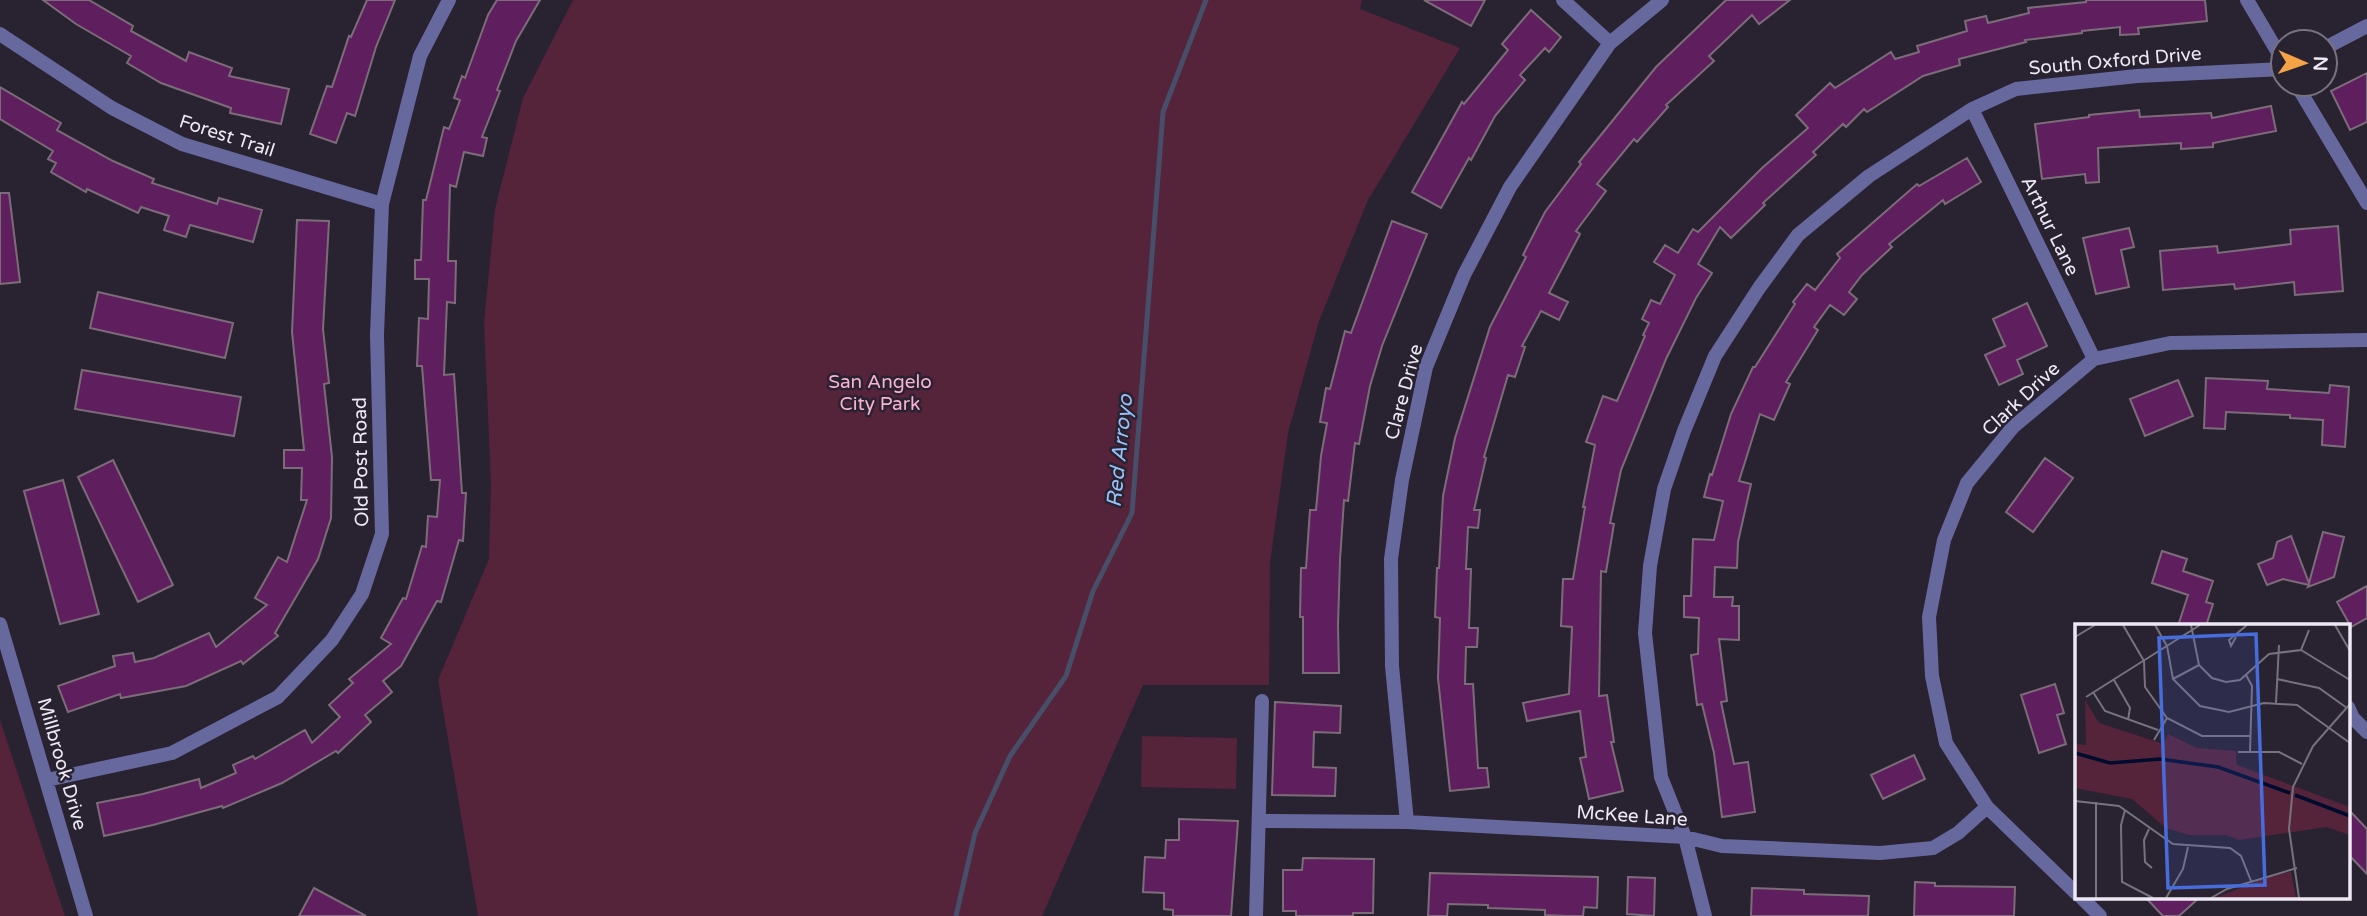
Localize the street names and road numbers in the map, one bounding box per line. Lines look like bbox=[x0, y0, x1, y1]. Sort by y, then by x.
street label: South Oxford Drive bbox=[2028, 42, 2202, 80]
street label: Forest Trail bbox=[176, 110, 278, 162]
street label: Arthur Lane bbox=[2016, 173, 2084, 279]
street label: Clare Drive bbox=[1381, 342, 1427, 442]
street label: Clark Drive bbox=[1978, 358, 2064, 440]
street label: Old Post Road bbox=[349, 397, 373, 527]
street label: Millbrook Drive bbox=[33, 695, 91, 833]
street label: McKee Lane bbox=[1576, 801, 1688, 831]

